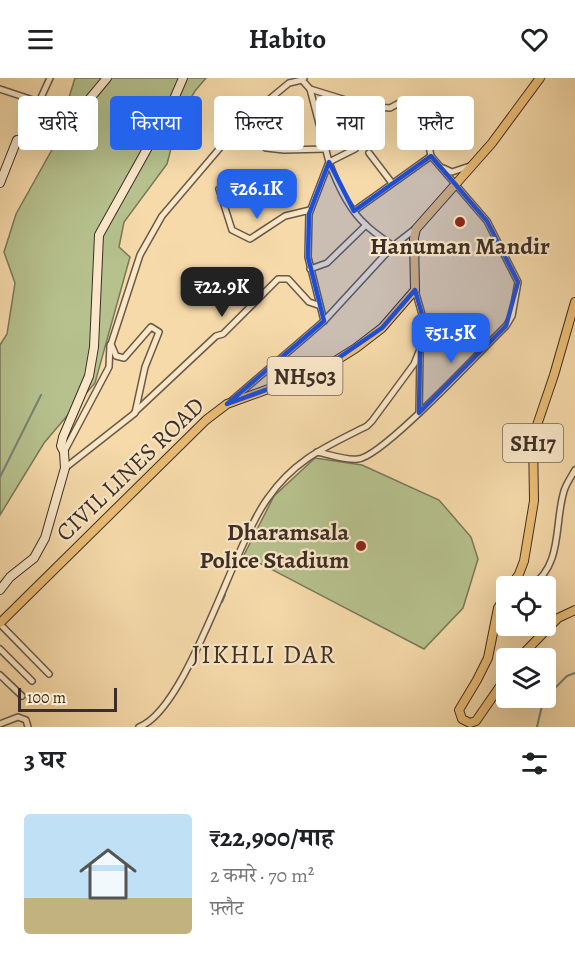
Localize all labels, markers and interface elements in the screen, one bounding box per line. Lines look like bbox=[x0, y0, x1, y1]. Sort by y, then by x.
text: Habito bbox=[249, 21, 326, 57]
icon: menu bbox=[24, 23, 57, 56]
icon: heart bbox=[518, 23, 551, 56]
chip: खरीदें bbox=[18, 96, 98, 150]
chip: किराया bbox=[110, 96, 202, 150]
chip: फ़िल्टर bbox=[214, 96, 304, 150]
chip: नया bbox=[316, 96, 385, 150]
chip: फ़्लैट bbox=[397, 96, 474, 150]
pin: ₹26.1K bbox=[208, 169, 306, 220]
text: ₹26.1K bbox=[231, 175, 283, 202]
marker: Hanuman Mandir bbox=[453, 215, 467, 229]
place label: Hanuman Mandir bbox=[370, 230, 550, 262]
pin: ₹22.9K bbox=[173, 267, 271, 318]
text: ₹22.9K bbox=[195, 273, 249, 300]
pin: ₹51.5K bbox=[402, 313, 500, 364]
text: ₹51.5K bbox=[426, 319, 476, 346]
road number: NH503 bbox=[268, 357, 342, 395]
street label: CIVIL LINES ROAD bbox=[49, 390, 211, 548]
road number: SH17 bbox=[503, 424, 563, 462]
place label: Dharamsala Police Stadium bbox=[199, 516, 349, 576]
marker: Dharamsala Police Stadium bbox=[354, 539, 368, 553]
map controls bbox=[496, 576, 556, 708]
button: locate bbox=[496, 576, 556, 636]
district label: JIKHLI DAR bbox=[192, 637, 336, 672]
button: layers bbox=[496, 648, 556, 708]
scale bar bbox=[18, 685, 117, 712]
text: 100 m bbox=[27, 687, 66, 709]
text: 3 घर bbox=[24, 742, 66, 777]
icon: filters bbox=[518, 747, 551, 780]
text: ₹22,900/माह bbox=[210, 820, 334, 855]
icon: home bbox=[72, 838, 144, 910]
text: 2 कमरे · 70 m² bbox=[210, 862, 314, 889]
text: फ़्लैट bbox=[210, 895, 243, 922]

